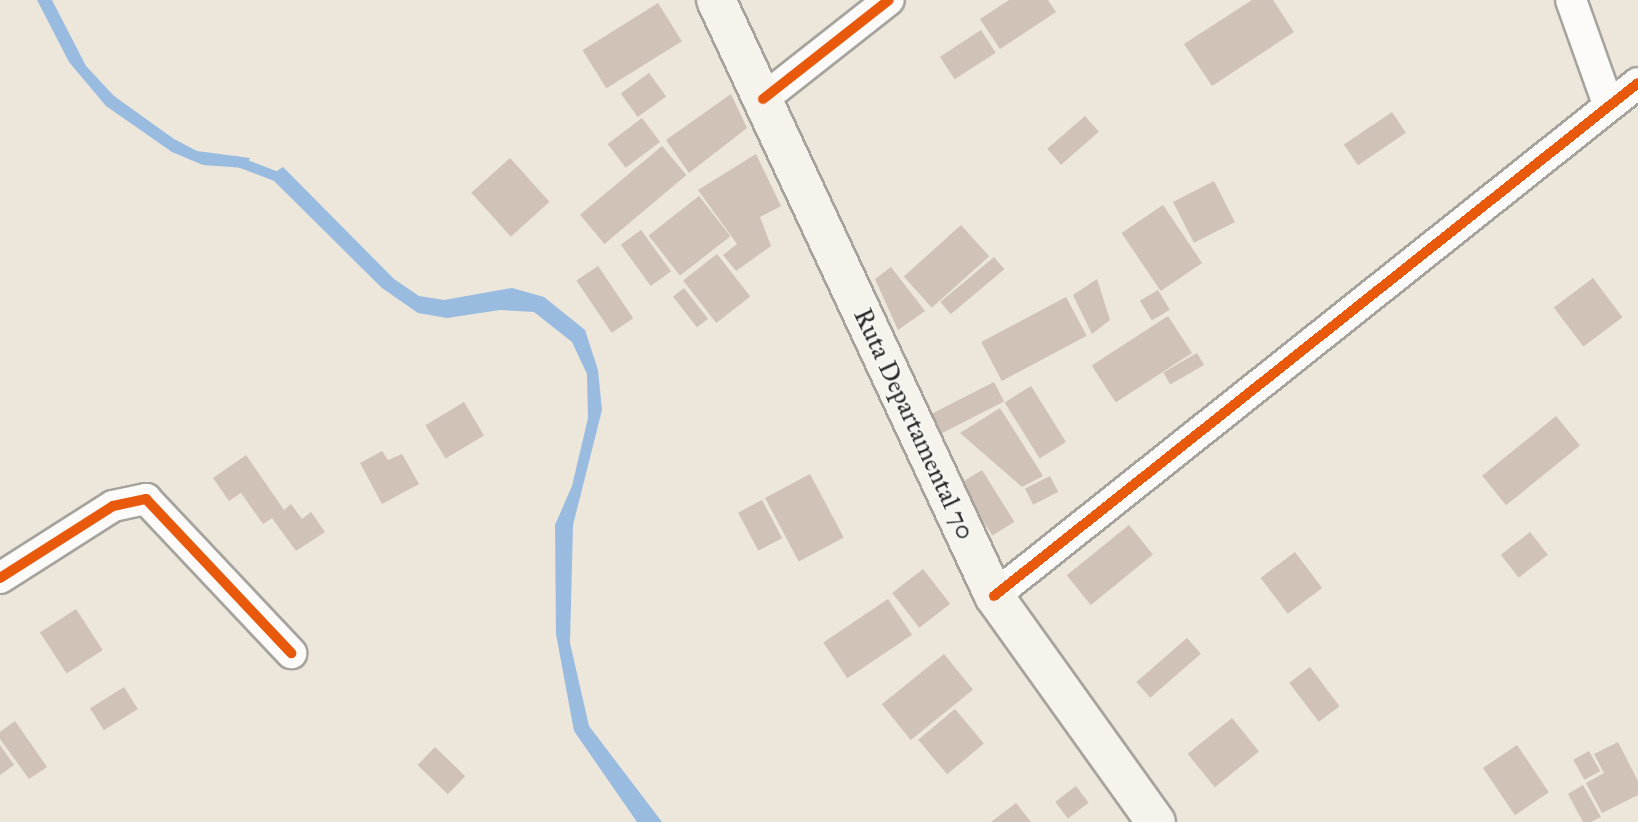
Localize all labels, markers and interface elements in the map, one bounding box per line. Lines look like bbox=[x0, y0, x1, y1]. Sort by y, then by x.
street label: Ruta Departamental 70 bbox=[847, 304, 981, 544]

